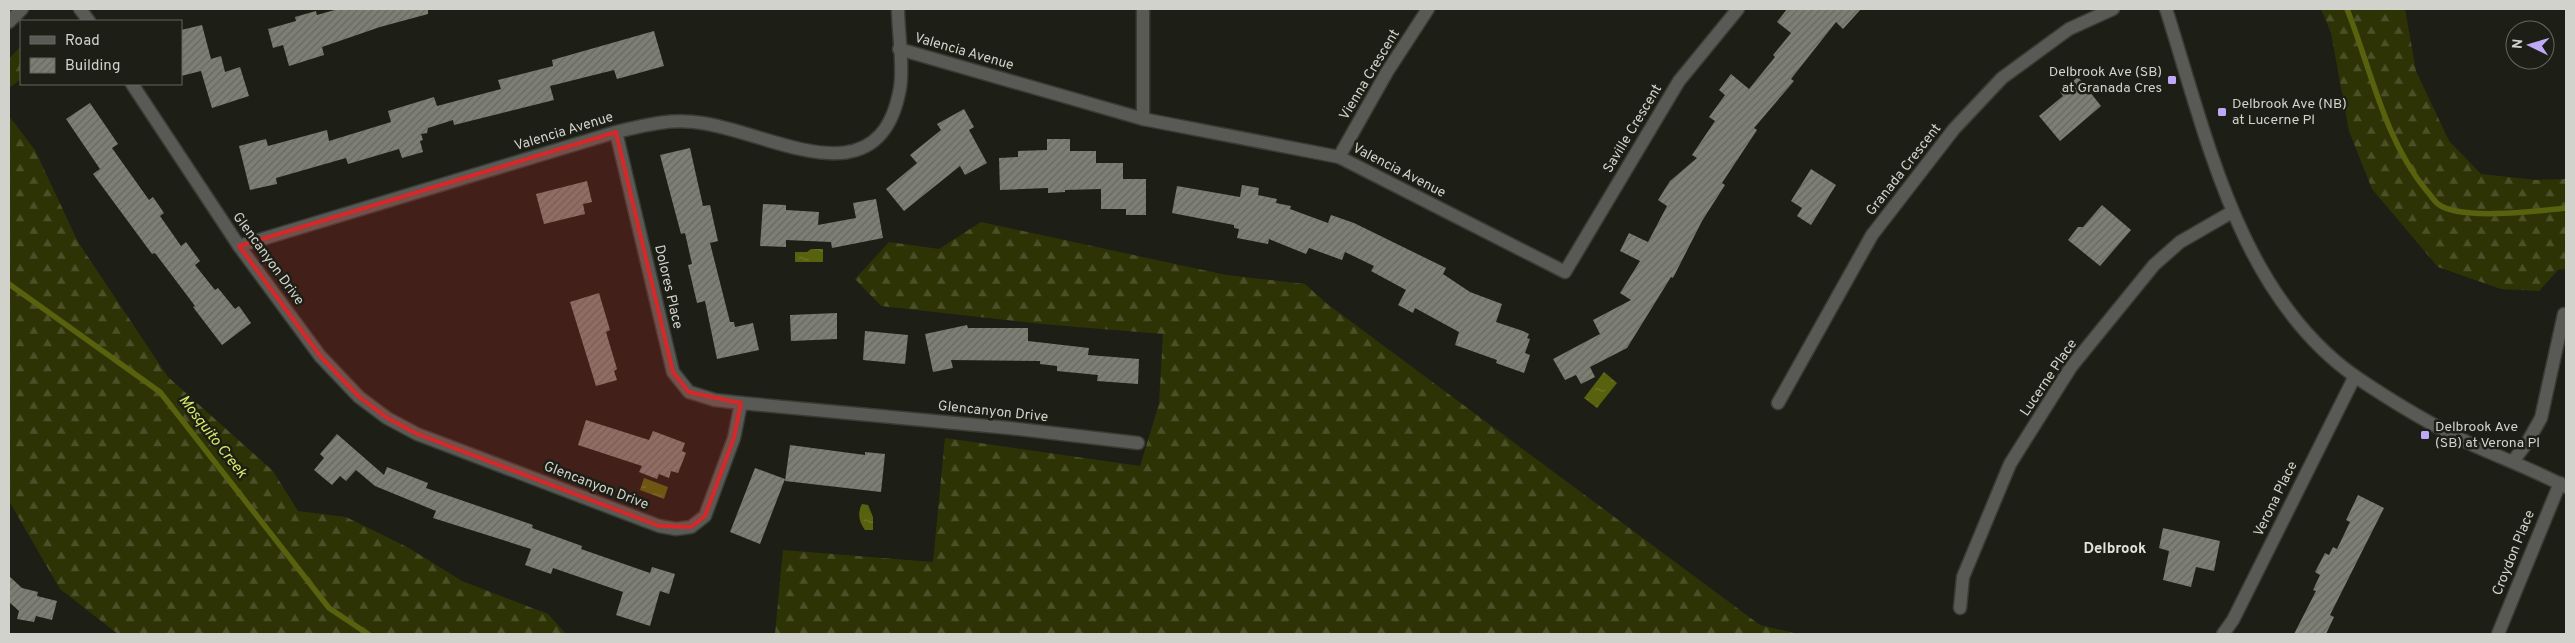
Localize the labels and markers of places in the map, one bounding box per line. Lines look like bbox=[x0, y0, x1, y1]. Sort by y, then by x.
place label: Delbrook Ave (SB) at Granada Cres bbox=[2049, 64, 2162, 97]
marker: Delbrook Ave (SB) at Granada Cres bbox=[2166, 74, 2178, 86]
place label: Delbrook Ave (NB) at Lucerne Pl bbox=[2232, 96, 2347, 129]
marker: Delbrook Ave (NB) at Lucerne Pl bbox=[2216, 106, 2228, 118]
place label: Delbrook Ave (SB) at Verona Pl bbox=[2435, 419, 2540, 452]
marker: Delbrook Ave (SB) at Verona Pl bbox=[2419, 429, 2431, 441]

